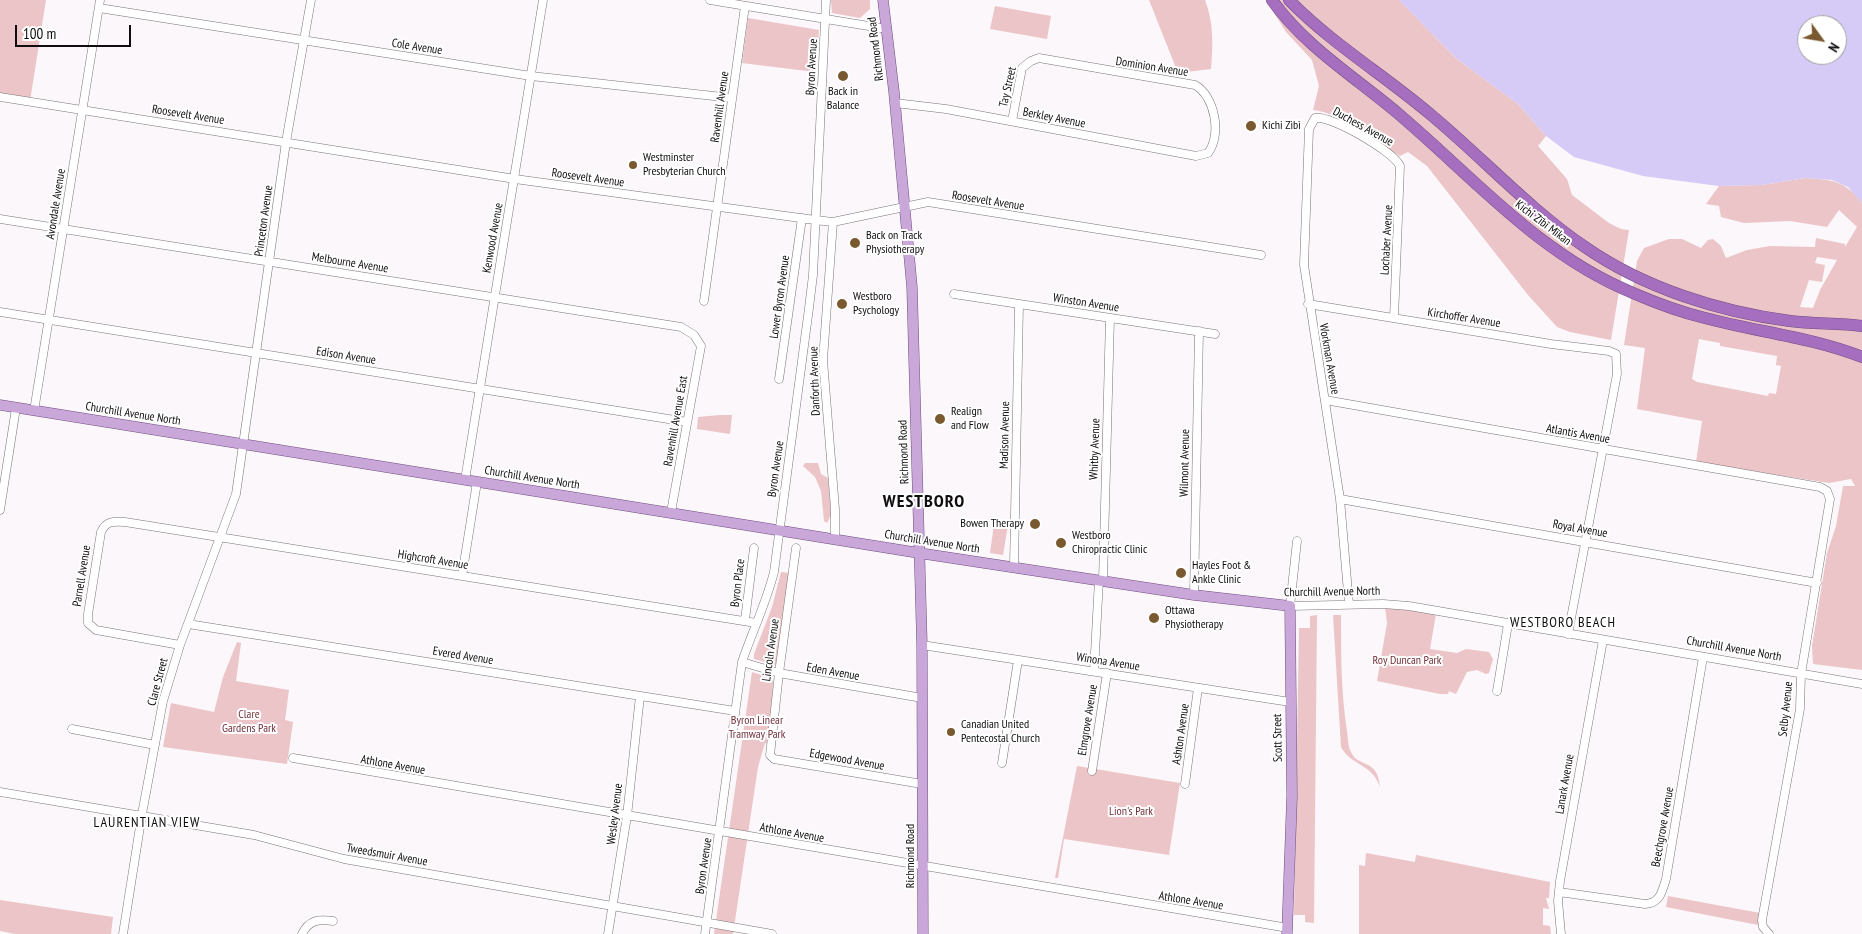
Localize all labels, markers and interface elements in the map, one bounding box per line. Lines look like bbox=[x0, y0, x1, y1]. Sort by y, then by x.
scale bar bbox=[18, 15, 134, 47]
north arrow bbox=[1797, 15, 1847, 65]
street label: Richmond Road bbox=[865, 16, 887, 82]
text: 100 m bbox=[23, 24, 56, 43]
street label: Cole Avenue bbox=[391, 36, 443, 58]
street label: Byron Avenue bbox=[803, 38, 821, 96]
text: N bbox=[1824, 39, 1844, 55]
street label: Dominion Avenue bbox=[1115, 54, 1189, 80]
street label: Tay Street bbox=[996, 65, 1020, 109]
marker: Back in Balance bbox=[836, 69, 850, 83]
street label: Ravenhill Avenue bbox=[708, 70, 732, 144]
place label: Back in Balance bbox=[827, 85, 859, 113]
street label: Roosevelt Avenue bbox=[151, 102, 225, 128]
street label: Duchess Avenue bbox=[1330, 104, 1396, 150]
street label: Berkley Avenue bbox=[1021, 105, 1087, 131]
marker: Kichi Zìbì bbox=[1244, 119, 1258, 133]
place label: Kichi Zìbì bbox=[1262, 119, 1301, 133]
place label: Westminster Presbyterian Church bbox=[643, 151, 725, 179]
marker: Westminster Presbyterian Church bbox=[627, 159, 639, 171]
street label: Roosevelt Avenue bbox=[551, 166, 625, 190]
street label: Avondale Avenue bbox=[43, 168, 69, 240]
street label: Princeton Avenue bbox=[252, 184, 276, 258]
street label: Roosevelt Avenue bbox=[951, 188, 1025, 214]
street label: Kichi Zībī Mīkan bbox=[1512, 197, 1574, 249]
street label: Kenwood Avenue bbox=[480, 202, 506, 274]
street label: Lochaber Avenue bbox=[1378, 205, 1396, 275]
place label: Back on Track Physiotherapy bbox=[866, 229, 924, 257]
marker: Back on Track Physiotherapy bbox=[848, 236, 862, 250]
street label: Melbourne Avenue bbox=[311, 250, 389, 276]
street label: Lower Byron Avenue bbox=[767, 254, 793, 340]
place label: Westboro Psychology bbox=[853, 290, 899, 318]
street label: Winston Avenue bbox=[1052, 291, 1120, 315]
marker: Westboro Psychology bbox=[835, 297, 849, 311]
street label: Kirchoffer Avenue bbox=[1427, 305, 1501, 331]
street label: Workman Avenue bbox=[1316, 323, 1342, 395]
street label: Edison Avenue bbox=[315, 344, 377, 368]
street label: Danforth Avenue bbox=[807, 346, 823, 416]
street label: Ravenhill Avenue East bbox=[661, 375, 691, 467]
street label: Churchill Avenue North bbox=[84, 399, 182, 429]
street label: Madison Avenue bbox=[997, 401, 1013, 469]
place label: Realign and Flow bbox=[951, 405, 989, 433]
marker: Realign and Flow bbox=[933, 412, 947, 426]
street label: Whitby Avenue bbox=[1087, 418, 1103, 480]
street label: Richmond Road bbox=[896, 420, 912, 484]
street label: Atlantis Avenue bbox=[1545, 421, 1611, 447]
street label: Wilmont Avenue bbox=[1177, 429, 1193, 497]
street label: Byron Avenue bbox=[765, 440, 787, 498]
street label: Churchill Avenue North bbox=[483, 463, 581, 493]
district label: WESTBORO bbox=[882, 491, 966, 513]
place label: Bowen Therapy bbox=[960, 517, 1024, 531]
marker: Bowen Therapy bbox=[1028, 517, 1042, 531]
street label: Royal Avenue bbox=[1551, 517, 1609, 541]
street label: Churchill Avenue North bbox=[883, 527, 981, 557]
place label: Westboro Chiropractic Clinic bbox=[1072, 529, 1147, 557]
marker: Westboro Chiropractic Clinic bbox=[1054, 536, 1068, 550]
street label: Parnell Avenue bbox=[70, 544, 94, 608]
street label: Highcroft Avenue bbox=[397, 547, 469, 573]
street label: Byron Place bbox=[728, 558, 748, 608]
place label: Hayles Foot & Ankle Clinic bbox=[1192, 559, 1251, 587]
marker: Hayles Foot & Ankle Clinic bbox=[1174, 566, 1188, 580]
street label: Churchill Avenue North bbox=[1284, 584, 1380, 600]
place label: Ottawa Physiotherapy bbox=[1165, 604, 1223, 632]
marker: Ottawa Physiotherapy bbox=[1147, 611, 1161, 625]
district label: WESTBORO BEACH bbox=[1508, 615, 1618, 631]
street label: Lincoln Avenue bbox=[759, 618, 783, 682]
street label: Churchill Avenue North bbox=[1685, 634, 1783, 664]
street label: Evered Avenue bbox=[432, 644, 494, 668]
street label: Winona Avenue bbox=[1075, 650, 1141, 674]
park label: Roy Duncan Park bbox=[1373, 654, 1441, 668]
street label: Clare Street bbox=[145, 657, 171, 707]
street label: Eden Avenue bbox=[805, 660, 861, 684]
street label: Selby Avenue bbox=[1776, 681, 1796, 737]
street label: Elmgrove Avenue bbox=[1075, 683, 1101, 757]
street label: Ashton Avenue bbox=[1170, 703, 1192, 765]
park label: Clare Gardens Park bbox=[222, 708, 276, 736]
park label: Byron Linear Tramway Park bbox=[728, 714, 786, 742]
street label: Scott Street bbox=[1270, 714, 1286, 762]
place label: Canadian United Pentecostal Church bbox=[961, 718, 1040, 746]
marker: Canadian United Pentecostal Church bbox=[945, 726, 957, 738]
street label: Edgewood Avenue bbox=[808, 746, 886, 774]
street label: Athlone Avenue bbox=[360, 752, 426, 778]
street label: Lanark Avenue bbox=[1553, 753, 1577, 815]
street label: Wesley Avenue bbox=[604, 783, 626, 845]
street label: Beechgrove Avenue bbox=[1649, 786, 1677, 868]
park label: Lion's Park bbox=[1109, 805, 1153, 819]
district label: LAURENTIAN VIEW bbox=[92, 815, 202, 831]
street label: Athlone Avenue bbox=[759, 820, 825, 846]
street label: Richmond Road bbox=[904, 824, 918, 888]
street label: Byron Avenue bbox=[693, 837, 715, 895]
street label: Tweedsmuir Avenue bbox=[345, 841, 429, 869]
street label: Athlone Avenue bbox=[1158, 889, 1224, 913]

